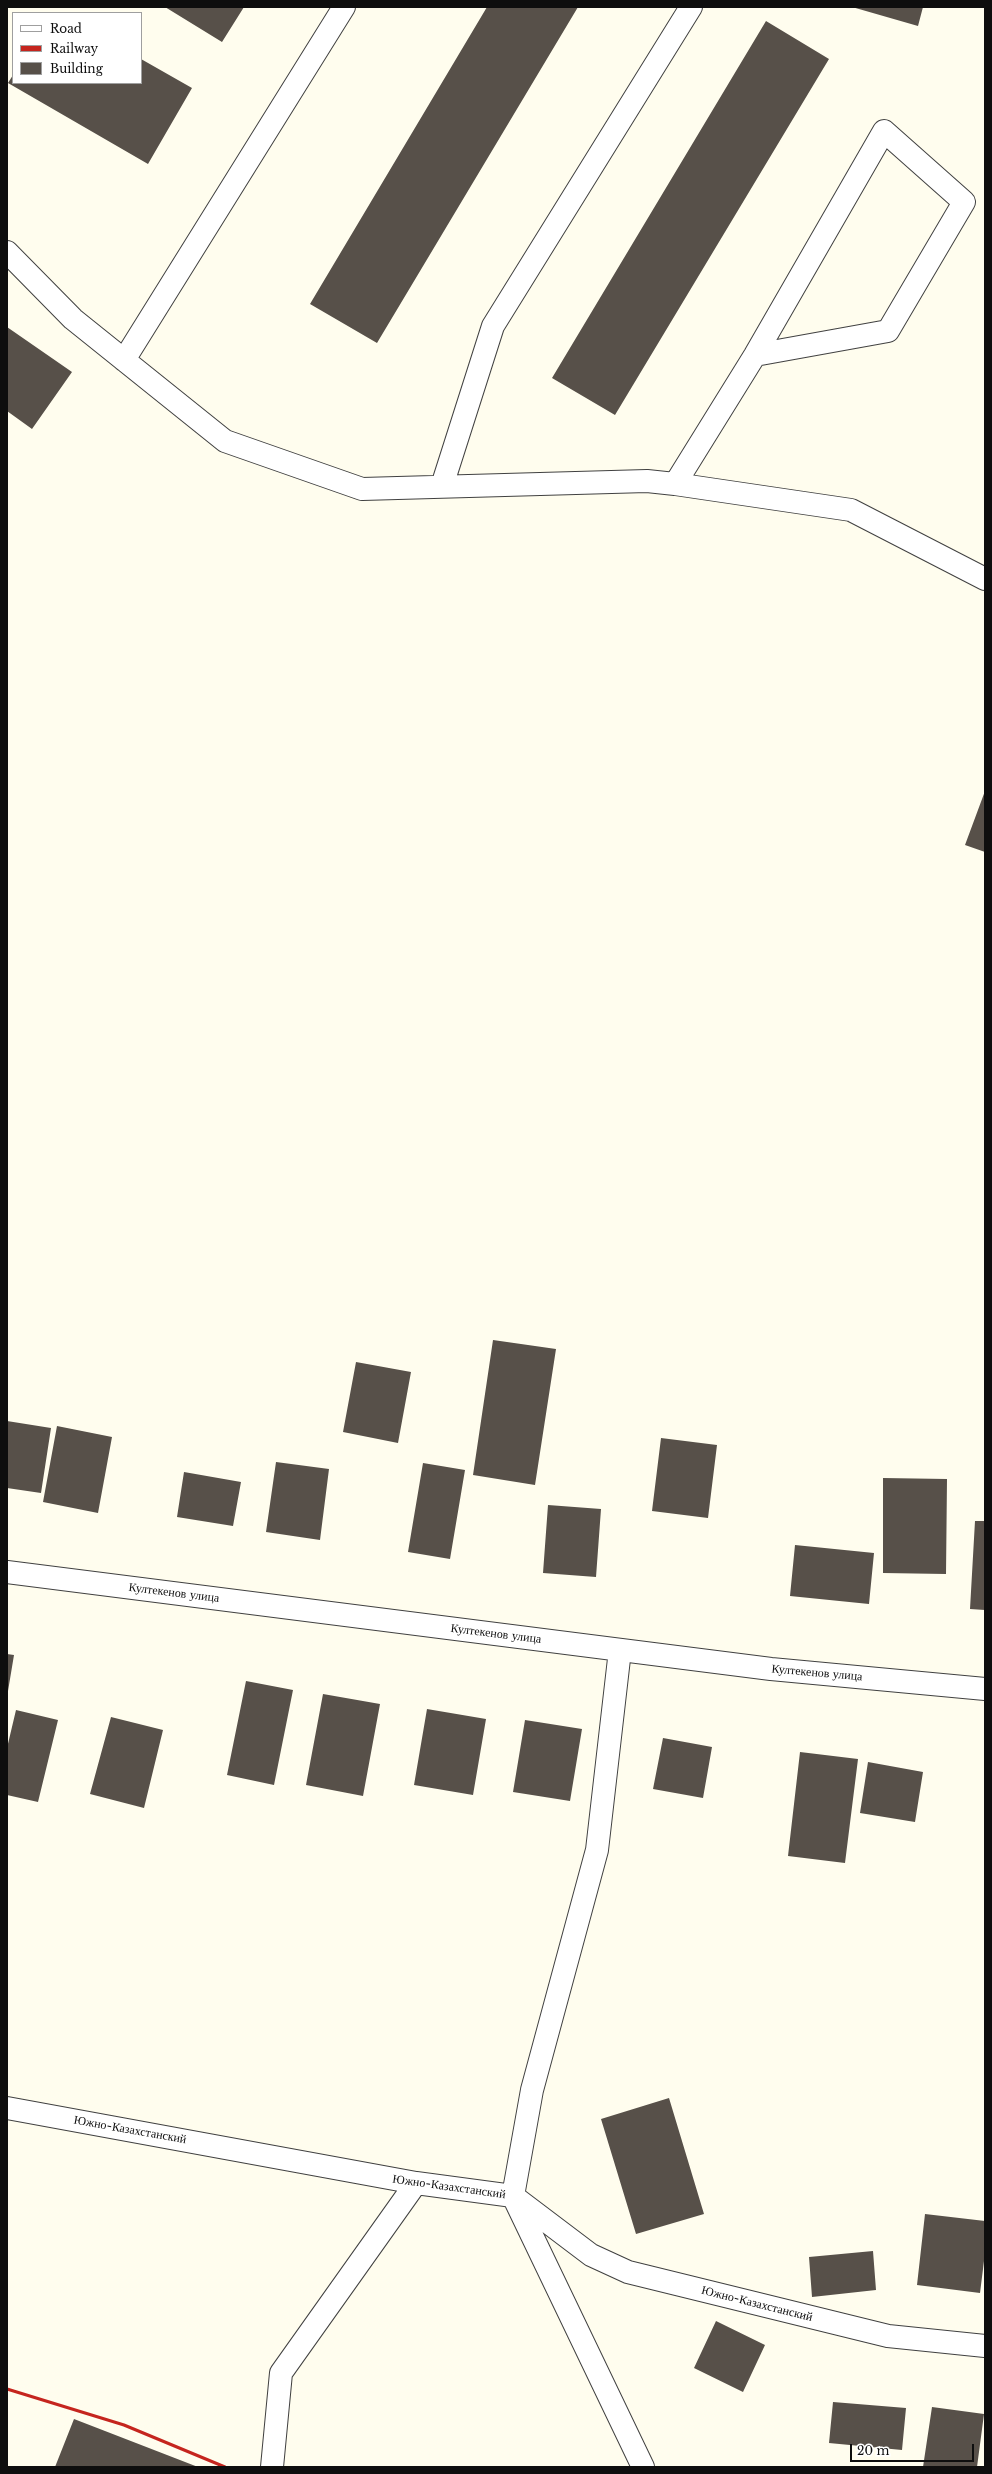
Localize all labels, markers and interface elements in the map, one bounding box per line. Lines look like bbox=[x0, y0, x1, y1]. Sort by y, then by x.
legend bbox=[12, 12, 142, 84]
text: Road bbox=[50, 21, 82, 36]
text: Railway bbox=[50, 41, 98, 56]
text: Building bbox=[50, 61, 103, 76]
street label: Култекенов улица bbox=[128, 1580, 220, 1606]
street label: Култекенов улица bbox=[450, 1621, 542, 1647]
street label: Култекенов улица bbox=[771, 1662, 863, 1684]
street label: Южно-Казахстанский bbox=[73, 2113, 187, 2147]
street label: Южно-Казахстанский bbox=[391, 2172, 507, 2202]
street label: Южно-Казахстанский bbox=[700, 2283, 814, 2325]
scale bar bbox=[852, 2436, 976, 2462]
text: 20 m bbox=[857, 2443, 889, 2458]

